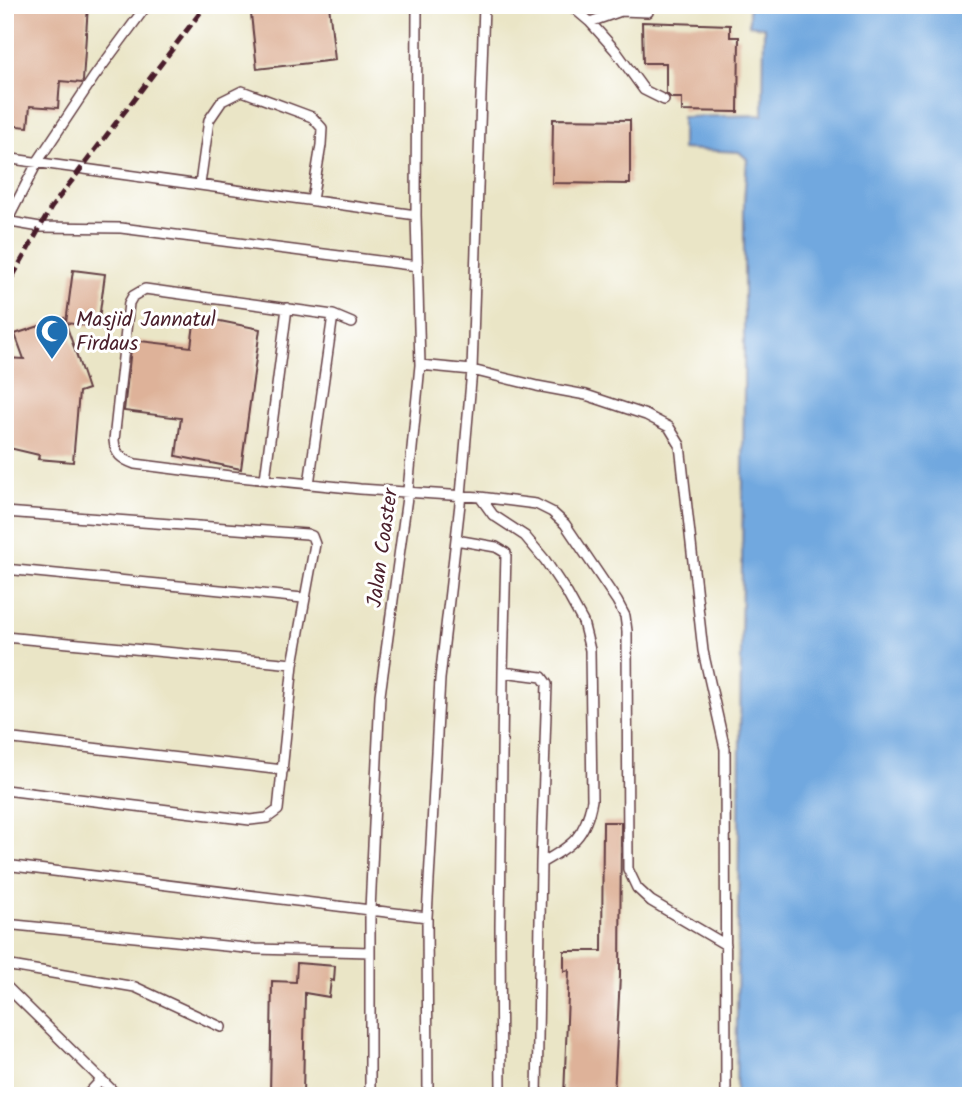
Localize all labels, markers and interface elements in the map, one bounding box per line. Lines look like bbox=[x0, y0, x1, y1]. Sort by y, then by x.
place label: Masjid Jannatul Firdaus bbox=[76, 304, 216, 361]
mosque icon: Masjid Jannatul Firdaus bbox=[33, 312, 71, 361]
street label: Jalan Coaster bbox=[359, 486, 408, 610]

